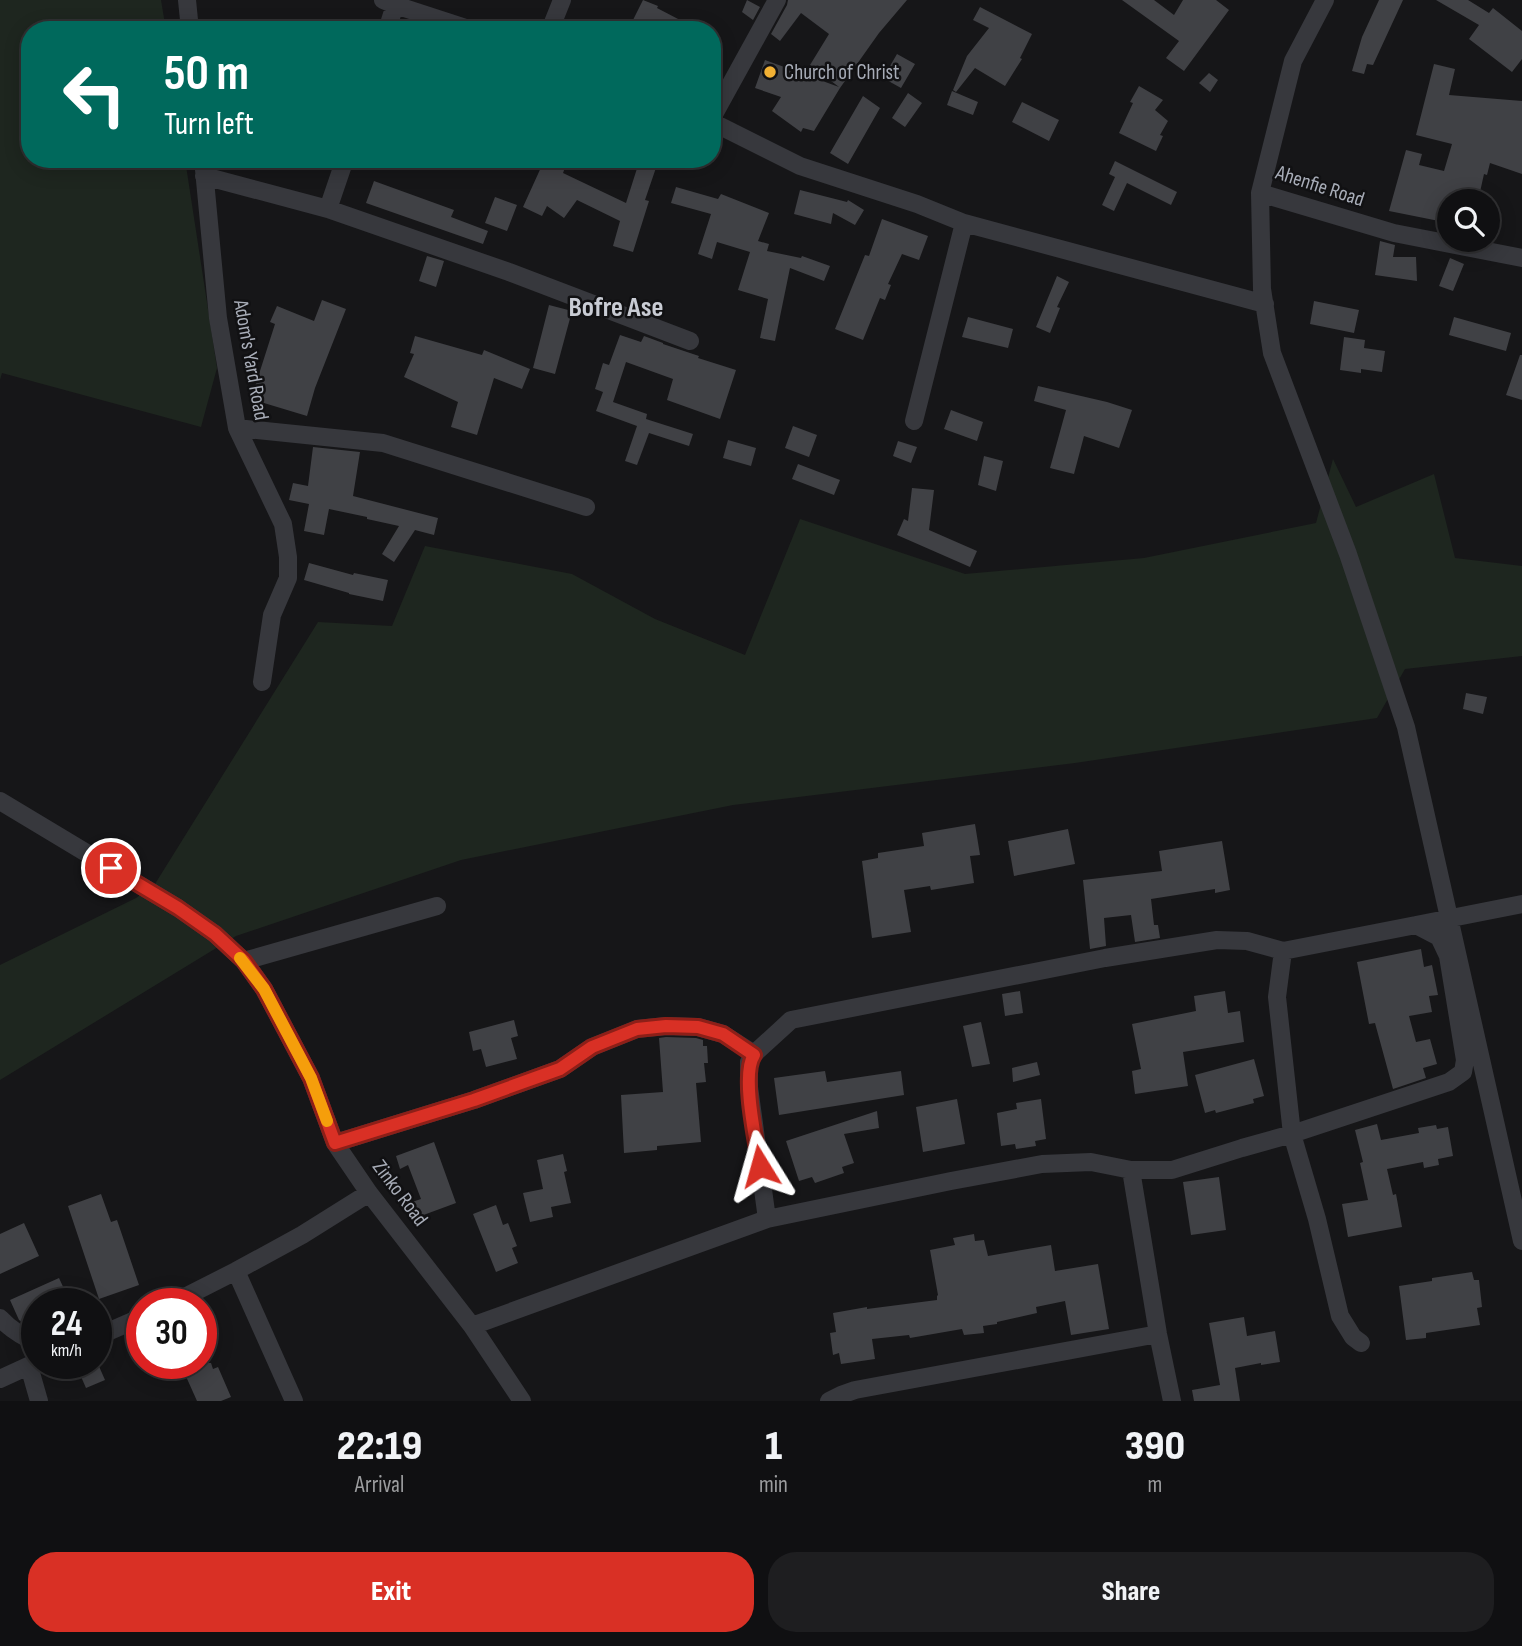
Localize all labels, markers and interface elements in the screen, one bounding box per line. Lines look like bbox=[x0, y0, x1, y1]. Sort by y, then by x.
text: 50 m bbox=[164, 45, 249, 104]
icon: left bbox=[49, 49, 140, 140]
place label: Church of Christ bbox=[784, 60, 899, 85]
marker: Church of Christ bbox=[762, 64, 778, 80]
text: Turn left bbox=[164, 105, 254, 144]
street label: Ahenfie Road bbox=[1272, 160, 1367, 212]
map controls bbox=[1437, 189, 1500, 252]
button: search bbox=[1437, 189, 1500, 252]
district label: Bofre Ase bbox=[568, 291, 664, 324]
street label: Adom's Yard Road bbox=[228, 297, 274, 422]
pin bbox=[81, 838, 141, 898]
icon: arrive bbox=[92, 849, 130, 887]
position arrow bbox=[723, 1129, 797, 1203]
street label: Zinko Road bbox=[367, 1155, 433, 1231]
speed limit sign: 30 bbox=[126, 1288, 217, 1379]
text: 24 bbox=[51, 1303, 82, 1346]
text: km/h bbox=[51, 1340, 82, 1361]
text: 22:19 bbox=[337, 1421, 422, 1472]
text: 1 bbox=[765, 1421, 782, 1472]
text: 390 bbox=[1125, 1421, 1185, 1472]
text: Arrival bbox=[355, 1471, 404, 1499]
text: min bbox=[759, 1471, 788, 1499]
text: m bbox=[1148, 1471, 1162, 1499]
button: Exit bbox=[28, 1552, 754, 1632]
button: Share bbox=[768, 1552, 1494, 1632]

